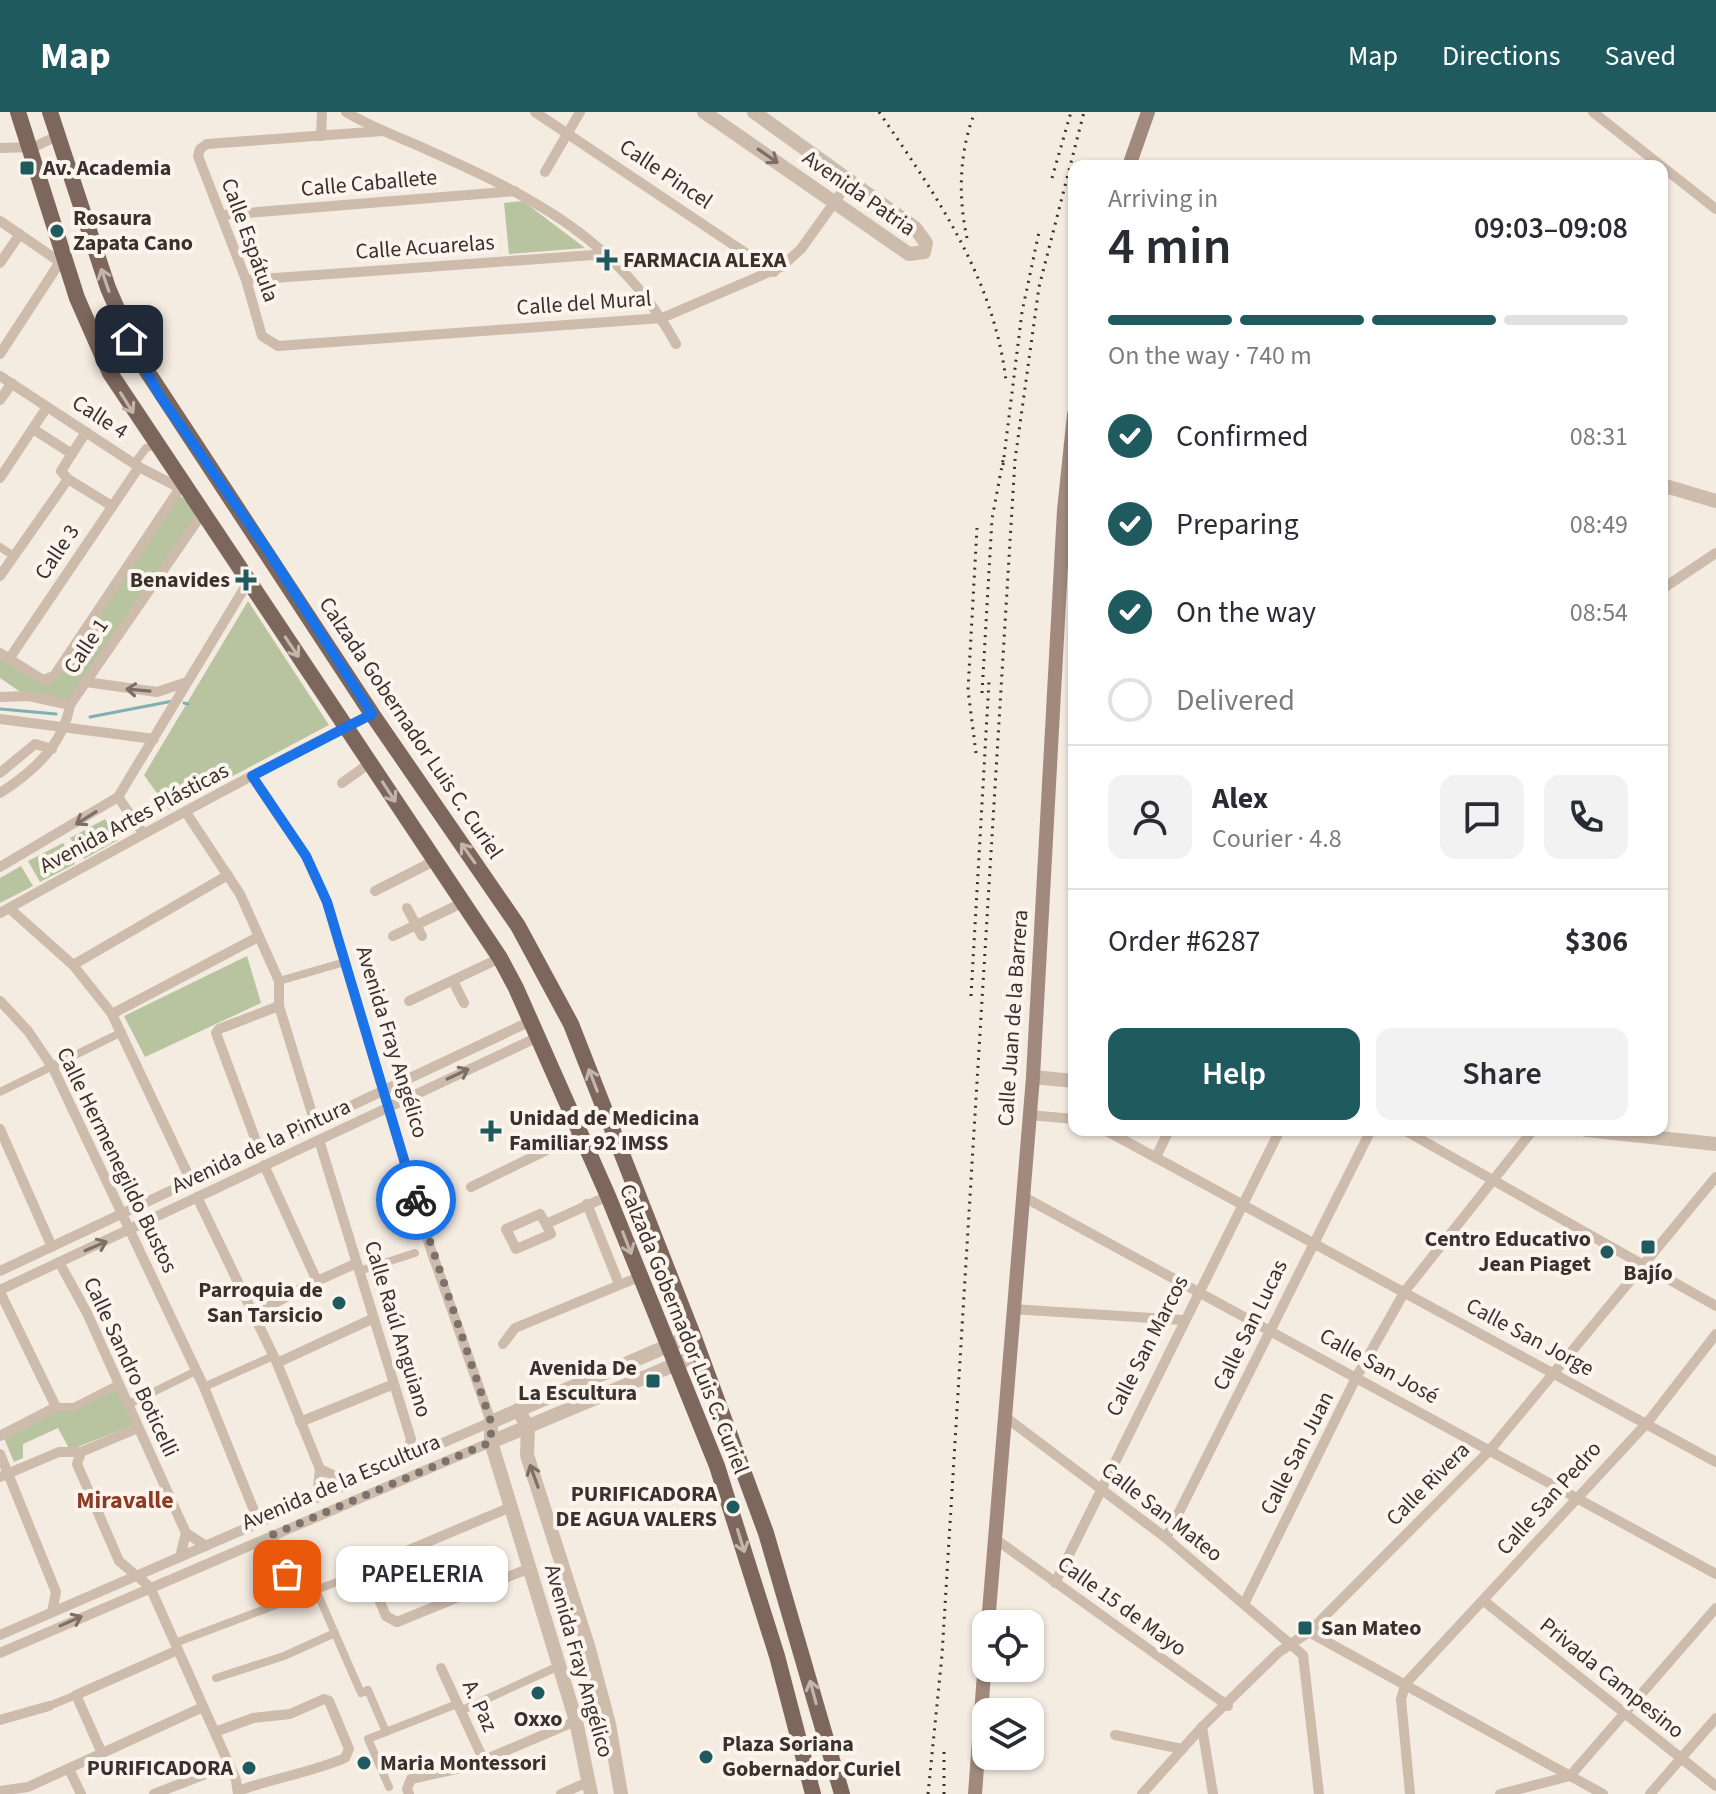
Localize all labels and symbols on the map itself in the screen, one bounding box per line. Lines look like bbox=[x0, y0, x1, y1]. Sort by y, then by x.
street label: Calle Pincel bbox=[613, 131, 719, 217]
street label: Avenida Patria bbox=[796, 142, 922, 244]
one-way arrow bbox=[756, 148, 778, 164]
place label: Av. Academia bbox=[42, 152, 171, 184]
marker: Av. Academia bbox=[18, 159, 36, 177]
street label: Calle Caballete bbox=[299, 161, 439, 205]
street label: Calle Espátula bbox=[213, 174, 287, 306]
place label: Rosaura Zapata Cano bbox=[73, 202, 193, 259]
marker: Rosaura Zapata Cano bbox=[48, 222, 66, 240]
street label: Calle Acuarelas bbox=[354, 226, 496, 268]
place label: FARMACIA ALEXA bbox=[623, 244, 787, 276]
marker: FARMACIA ALEXA bbox=[598, 251, 616, 269]
one-way arrow bbox=[97, 268, 111, 293]
street label: Calle del Mural bbox=[516, 282, 652, 324]
pin bbox=[95, 305, 163, 373]
street label: Calle 4 bbox=[66, 387, 134, 447]
one-way arrow bbox=[120, 391, 136, 414]
street label: Calle 3 bbox=[27, 518, 87, 586]
place label: Benavides bbox=[130, 564, 230, 596]
marker: Benavides bbox=[237, 571, 255, 589]
street label: Calzada Gobernador Luis C. Curiel bbox=[311, 590, 511, 866]
street label: Calle 1 bbox=[56, 612, 116, 680]
one-way arrow bbox=[284, 635, 300, 658]
one-way arrow bbox=[125, 682, 152, 697]
street label: Avenida Artes Plásticas bbox=[34, 755, 234, 881]
one-way arrow bbox=[381, 780, 397, 803]
one-way arrow bbox=[75, 810, 98, 826]
one-way arrow bbox=[460, 843, 476, 865]
street label: Calle Juan de la Barrera bbox=[989, 909, 1037, 1127]
street label: Avenida Fray Angélico bbox=[348, 942, 436, 1142]
street label: Calle Hermenegildo Bustos bbox=[48, 1042, 186, 1278]
one-way arrow bbox=[445, 1066, 469, 1081]
one-way arrow bbox=[585, 1068, 599, 1093]
street label: Avenida de la Pintura bbox=[166, 1090, 356, 1202]
place label: Unidad de Medicina Familiar 92 IMSS bbox=[509, 1102, 699, 1159]
marker: Unidad de Medicina Familiar 92 IMSS bbox=[480, 1120, 502, 1142]
courier bbox=[376, 1160, 456, 1240]
street label: Calzada Gobernador Luis C. Curiel bbox=[611, 1179, 757, 1479]
place label: Centro Educativo Jean Piaget bbox=[1424, 1223, 1592, 1280]
one-way arrow bbox=[621, 1230, 635, 1255]
one-way arrow bbox=[84, 1237, 108, 1252]
street label: Calle Raúl Anguiano bbox=[356, 1237, 440, 1421]
marker: Bajío bbox=[1639, 1238, 1657, 1256]
marker: Centro Educativo Jean Piaget bbox=[1598, 1243, 1616, 1261]
street label: Calle San Lucas bbox=[1204, 1254, 1296, 1396]
place label: Bajío bbox=[1623, 1257, 1673, 1289]
street label: Calle San Marcos bbox=[1098, 1270, 1196, 1422]
street label: Calle Sandro Boticelli bbox=[75, 1272, 187, 1462]
place label: Parroquia de San Tarsicio bbox=[198, 1274, 323, 1331]
street label: Calle San Jorge bbox=[1460, 1290, 1600, 1384]
marker: Parroquia de San Tarsicio bbox=[330, 1294, 348, 1312]
street label: Calle San José bbox=[1314, 1320, 1445, 1412]
place label: Avenida De La Escultura bbox=[518, 1352, 637, 1409]
marker: Avenida De La Escultura bbox=[644, 1372, 662, 1390]
street label: Calle San Juan bbox=[1252, 1386, 1342, 1520]
street label: Avenida de la Escultura bbox=[237, 1426, 445, 1538]
street label: Calle San Pedro bbox=[1489, 1434, 1609, 1562]
street label: Calle Rivera bbox=[1379, 1435, 1477, 1533]
street label: Calle San Mateo bbox=[1095, 1454, 1229, 1570]
one-way arrow bbox=[526, 1464, 541, 1489]
place label: PURIFICADORA DE AGUA VALERS bbox=[555, 1478, 717, 1535]
district label: Miravalle bbox=[76, 1483, 174, 1518]
marker: PURIFICADORA DE AGUA VALERS bbox=[724, 1498, 742, 1516]
one-way arrow bbox=[734, 1528, 749, 1553]
pin bbox=[253, 1540, 321, 1608]
callout: PAPELERIA bbox=[335, 1546, 507, 1602]
street label: Calle 15 de Mayo bbox=[1051, 1548, 1193, 1664]
street label: Avenida Fray Angélico bbox=[536, 1561, 622, 1761]
street label: Privada Campesino bbox=[1533, 1610, 1691, 1746]
place label: San Mateo bbox=[1321, 1612, 1421, 1644]
one-way arrow bbox=[59, 1613, 83, 1628]
marker: San Mateo bbox=[1296, 1619, 1314, 1637]
street label: A. Paz bbox=[454, 1675, 506, 1737]
one-way arrow bbox=[805, 1679, 820, 1705]
marker: Oxxo bbox=[529, 1684, 547, 1702]
place label: Oxxo bbox=[514, 1703, 562, 1735]
place label: Plaza Soriana Gobernador Curiel bbox=[722, 1728, 901, 1785]
place label: Maria Montessori bbox=[380, 1747, 547, 1779]
marker: Plaza Soriana Gobernador Curiel bbox=[697, 1748, 715, 1766]
place label: PURIFICADORA bbox=[87, 1752, 233, 1784]
marker: Maria Montessori bbox=[355, 1754, 373, 1772]
marker: PURIFICADORA bbox=[240, 1759, 258, 1777]

